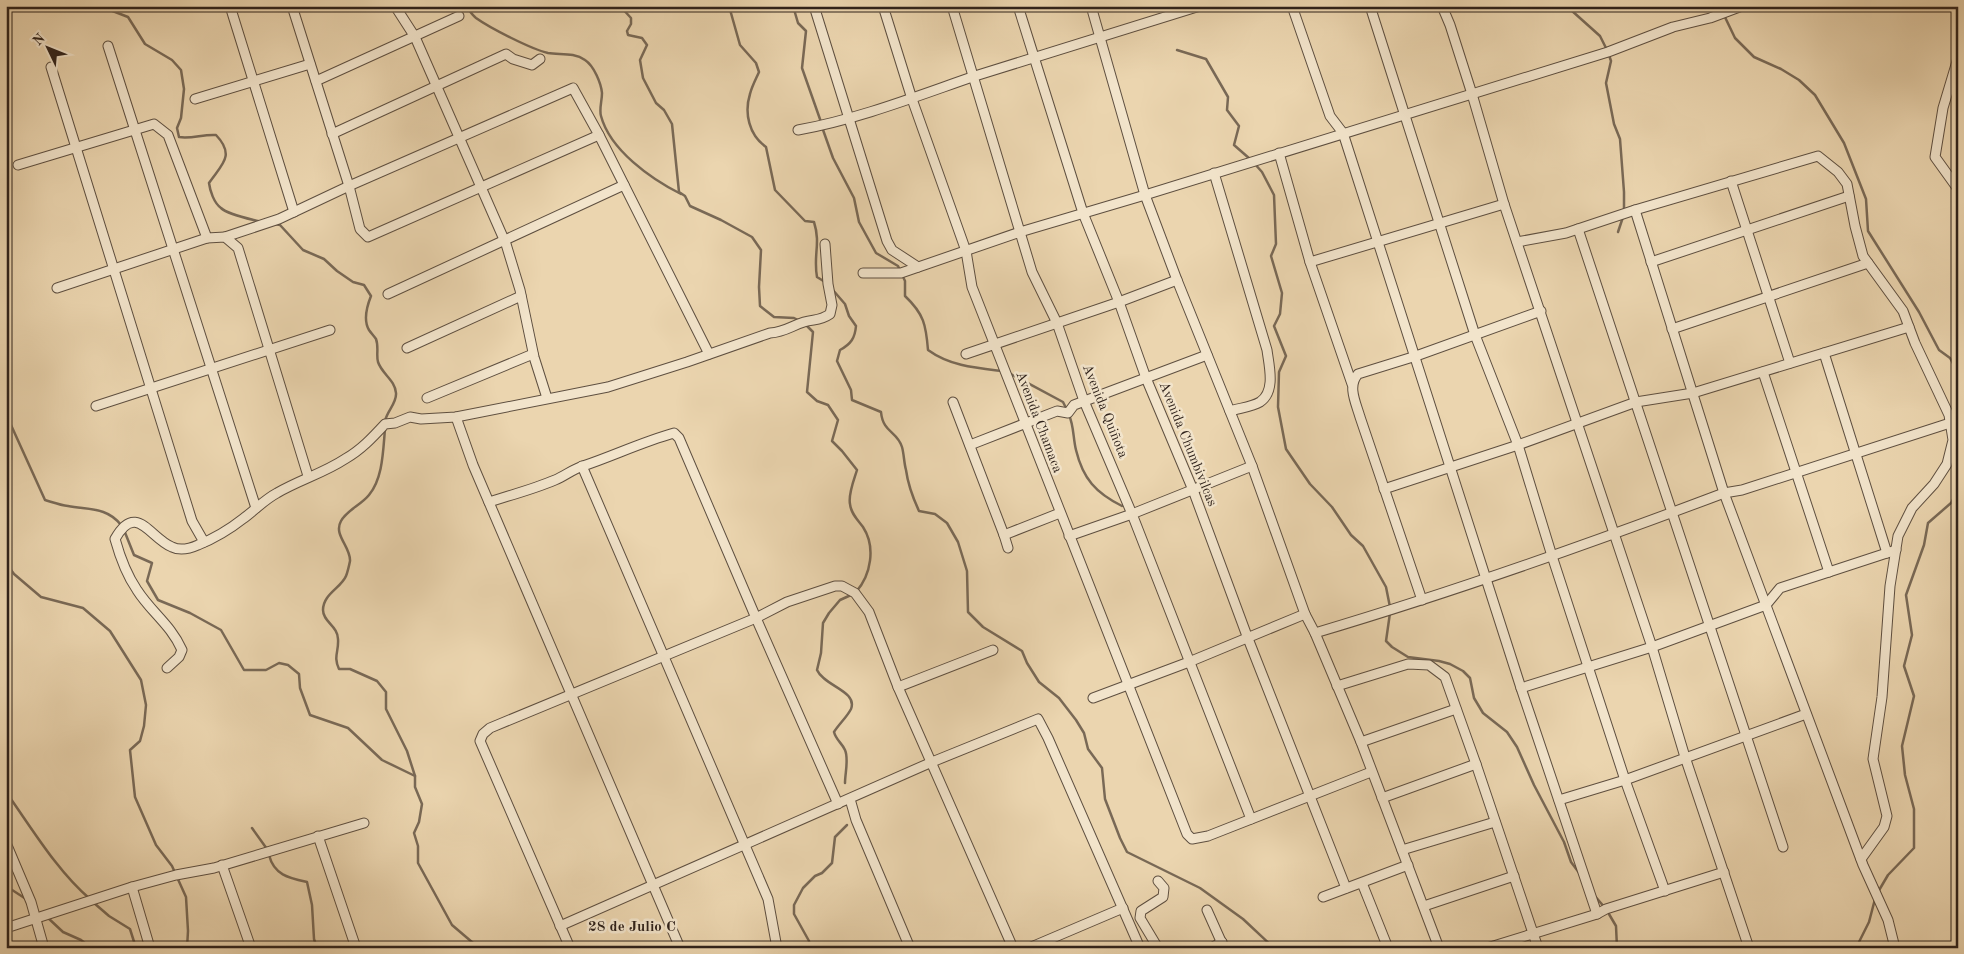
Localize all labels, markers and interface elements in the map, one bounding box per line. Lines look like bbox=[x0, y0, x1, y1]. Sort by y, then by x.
north arrow bbox=[22, 22, 72, 72]
text: N bbox=[30, 31, 48, 49]
street label: Avenida Quiñota bbox=[1080, 362, 1130, 460]
street label: Avenida Chamaca bbox=[1013, 369, 1065, 475]
street label: Avenida Chumbivilcas bbox=[1157, 380, 1219, 508]
district label: 28 de Julio C bbox=[588, 920, 676, 935]

